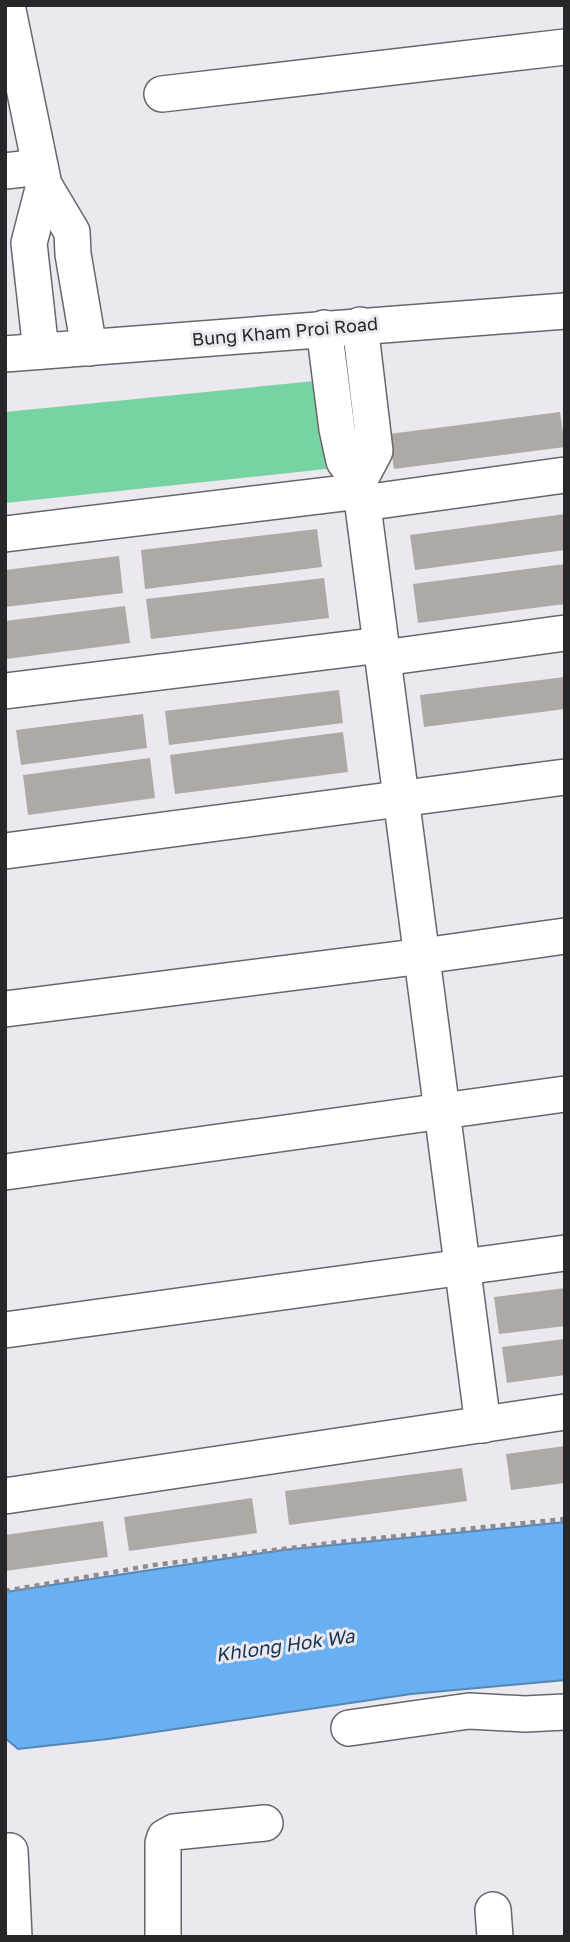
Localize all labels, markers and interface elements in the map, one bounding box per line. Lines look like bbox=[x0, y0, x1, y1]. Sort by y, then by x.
street label: Bung Kham Proi Road bbox=[191, 312, 379, 350]
water label: Khlong Hok Wa bbox=[214, 1623, 357, 1666]

